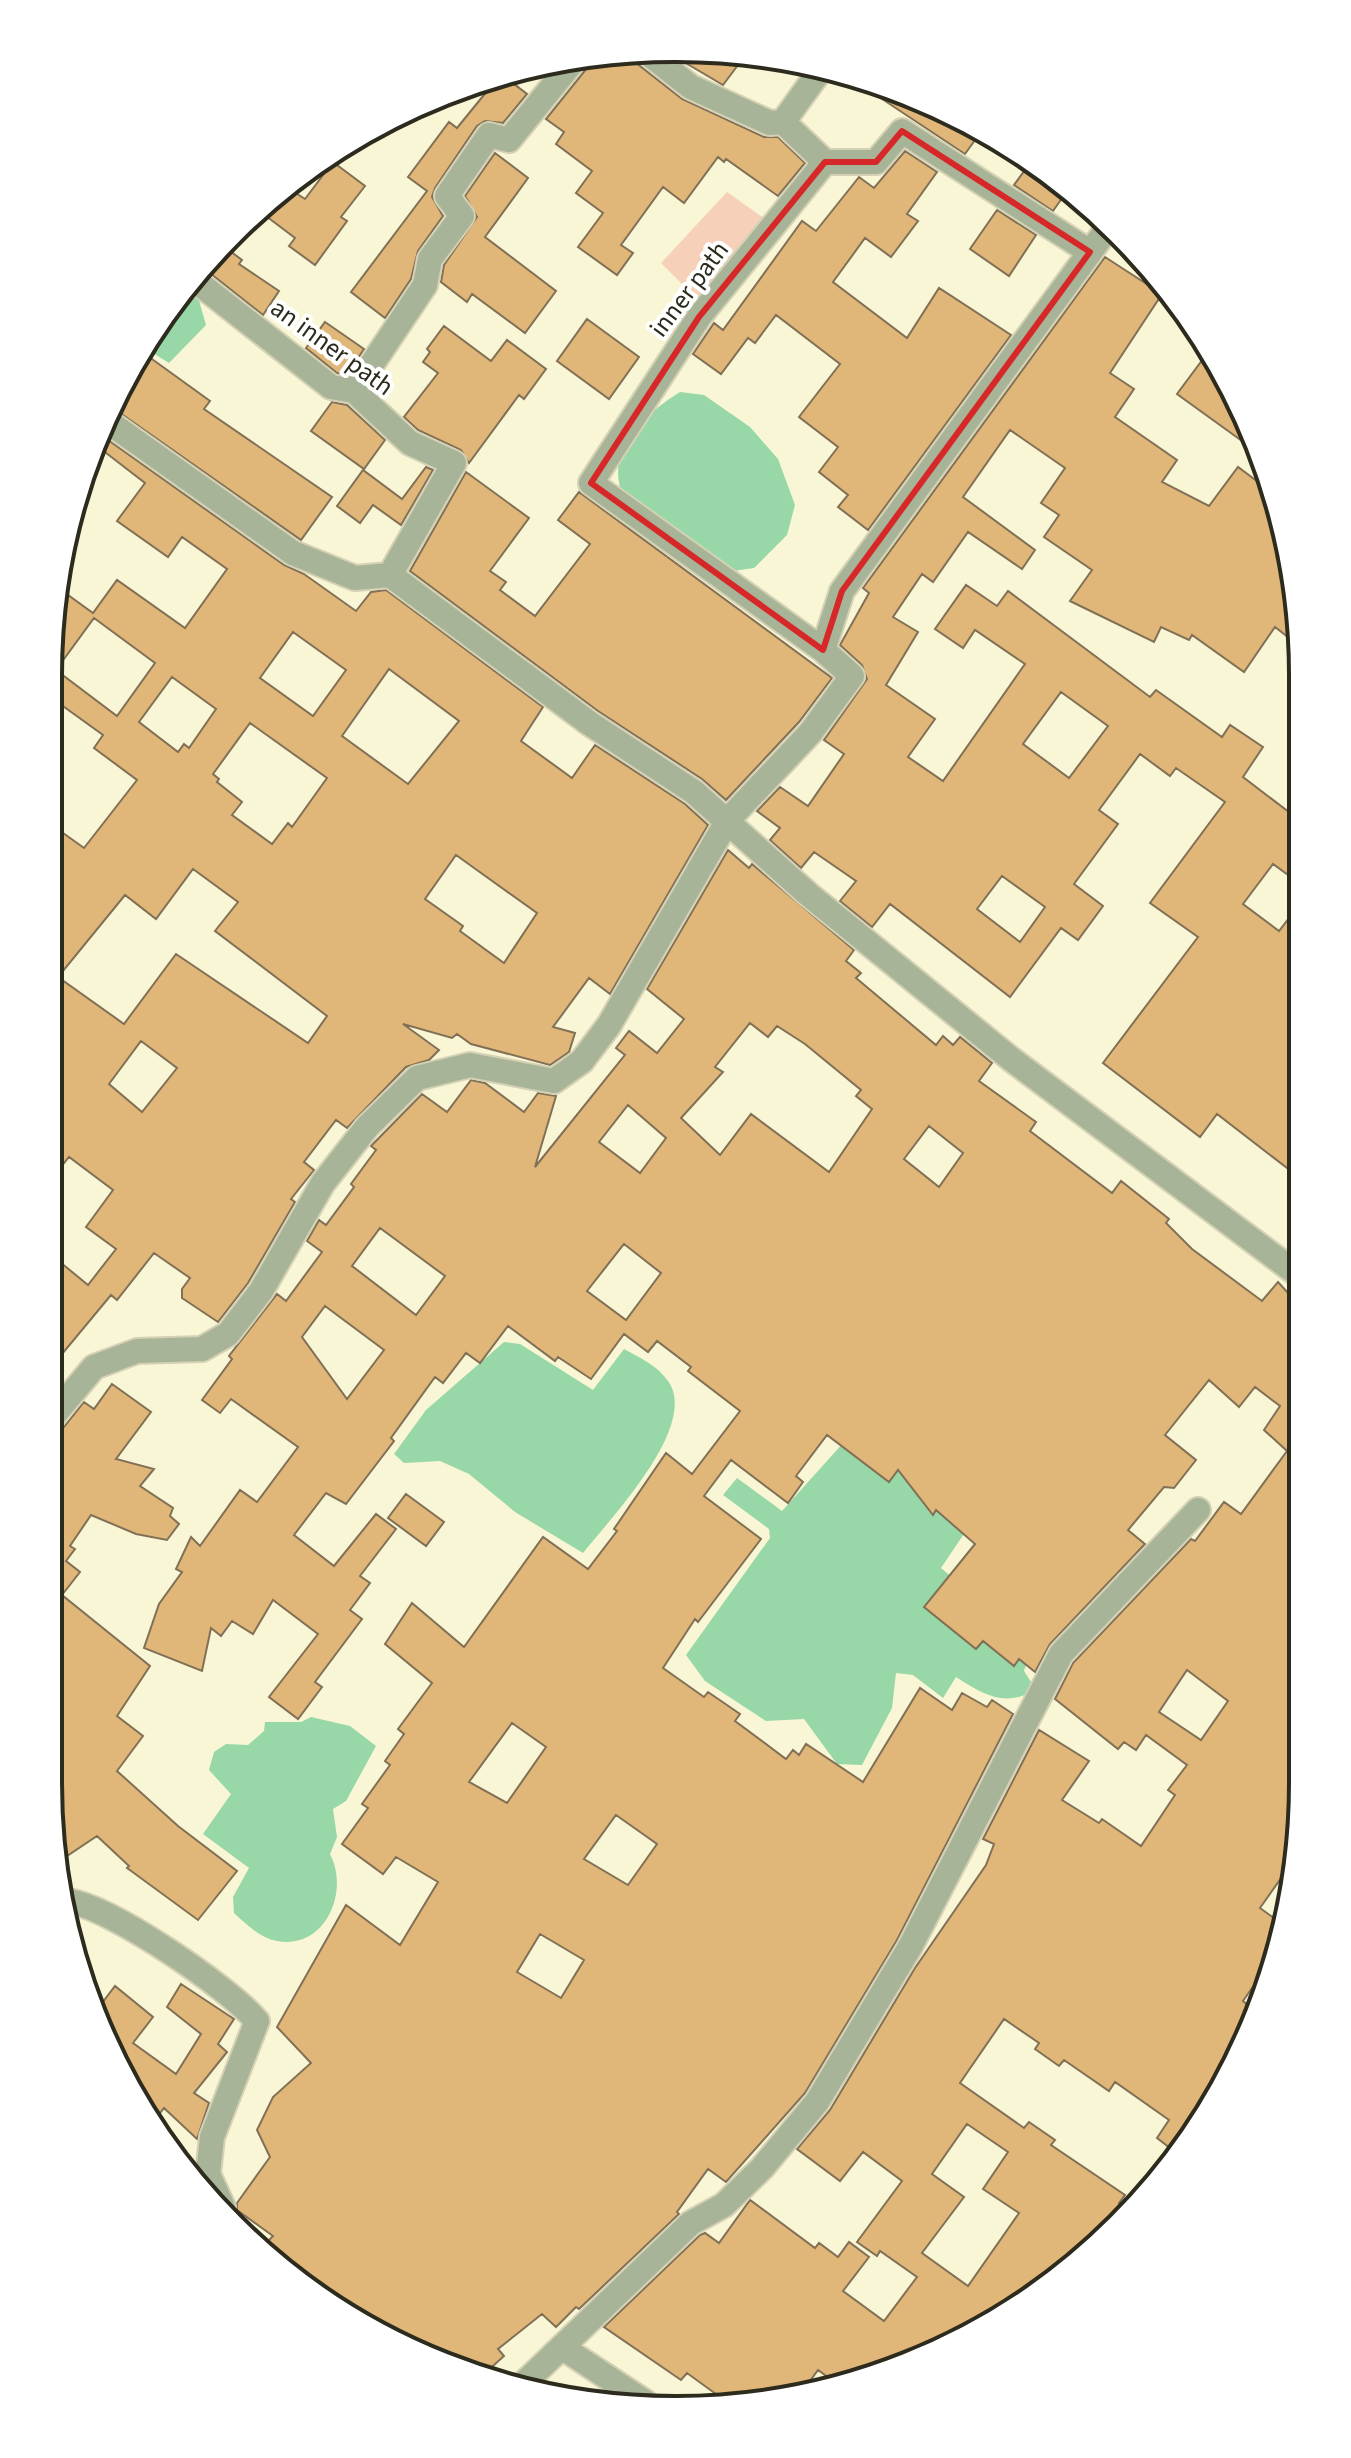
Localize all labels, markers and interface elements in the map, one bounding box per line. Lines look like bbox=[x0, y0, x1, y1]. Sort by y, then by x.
street label: inner path bbox=[641, 233, 737, 345]
street label: an inner path bbox=[263, 290, 401, 404]

